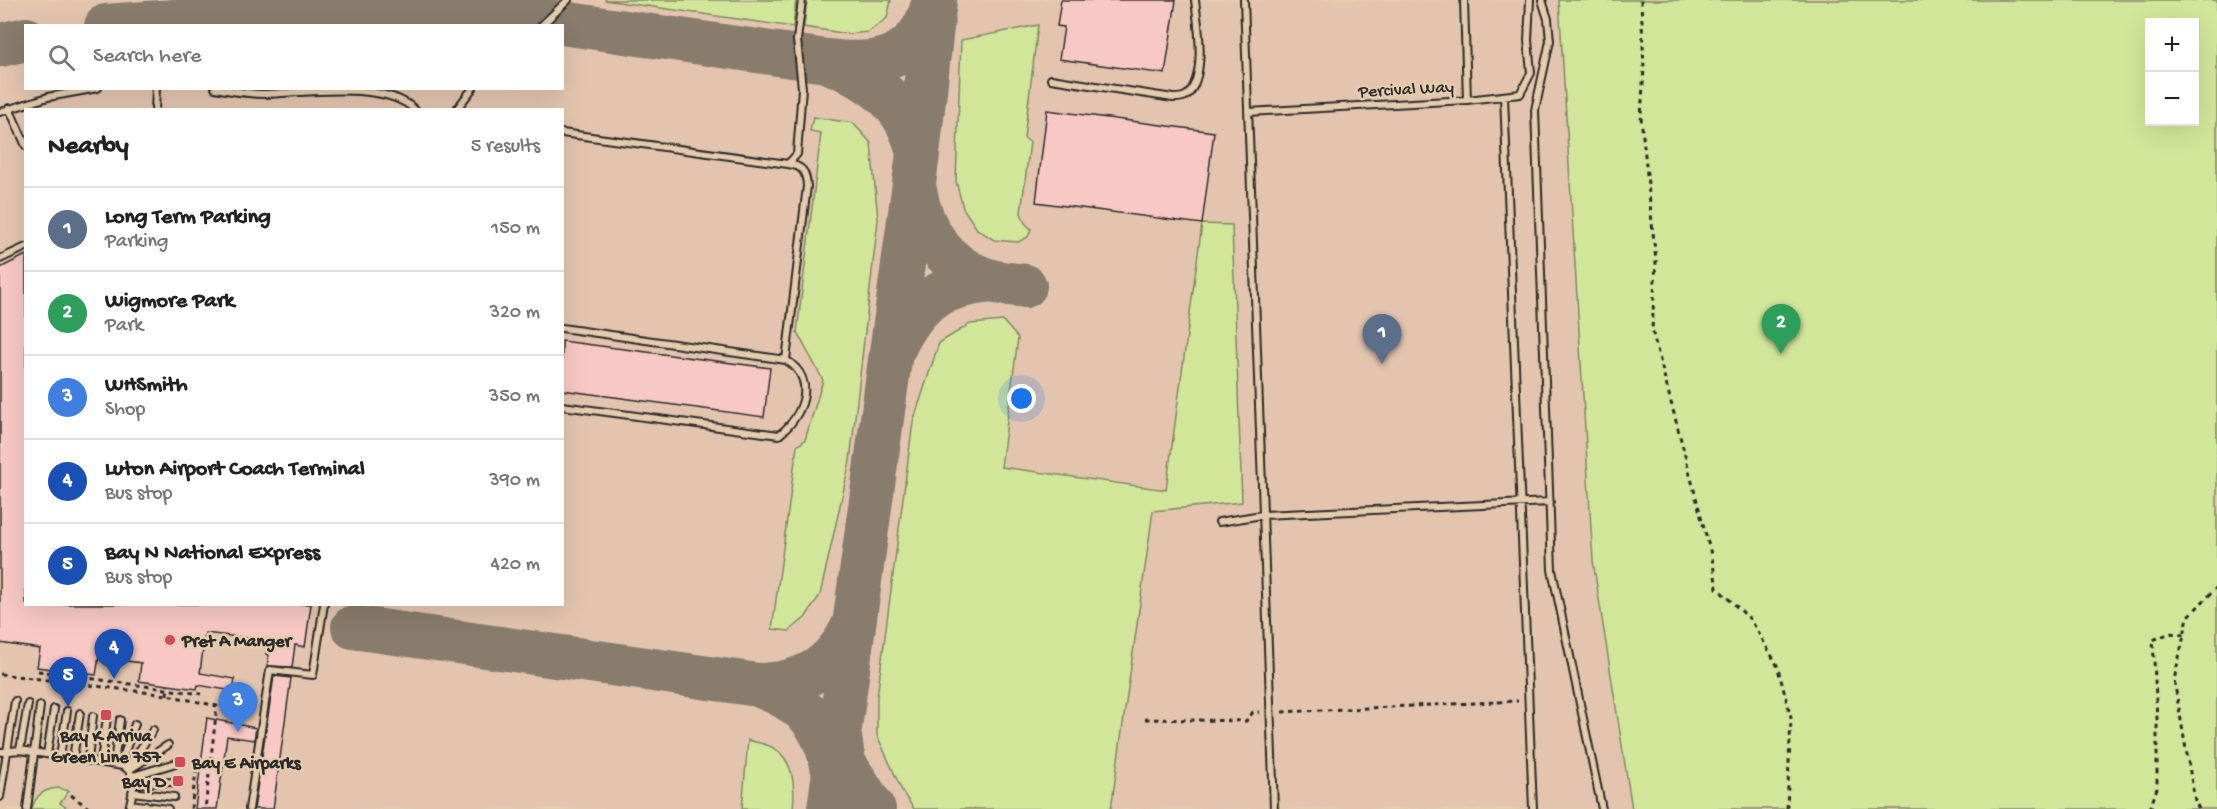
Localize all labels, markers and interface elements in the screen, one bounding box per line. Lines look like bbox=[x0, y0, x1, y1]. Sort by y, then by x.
map controls bbox=[2145, 18, 2199, 126]
button: + bbox=[2145, 18, 2199, 72]
search box bbox=[24, 24, 564, 90]
icon: search bbox=[45, 41, 78, 74]
text: Search here bbox=[93, 44, 201, 70]
button: − bbox=[2145, 72, 2199, 126]
street label: Percival Way bbox=[1357, 77, 1455, 104]
text: Nearby bbox=[48, 132, 129, 163]
text: 5 results bbox=[471, 136, 540, 159]
text: Long Term Parking bbox=[105, 205, 271, 231]
text: 1 bbox=[63, 218, 72, 241]
text: 150 m bbox=[491, 218, 540, 241]
text: Parking bbox=[105, 231, 168, 254]
text: Wigmore Park bbox=[105, 289, 234, 315]
text: 2 bbox=[63, 302, 72, 325]
text: 320 m bbox=[490, 302, 540, 325]
pin: 2 bbox=[1762, 304, 1800, 354]
pin: 1 bbox=[1362, 314, 1402, 364]
text: Park bbox=[105, 315, 143, 338]
text: WHSmith bbox=[105, 373, 188, 399]
your location bbox=[1007, 384, 1036, 413]
text: 3 bbox=[62, 386, 73, 409]
text: 350 m bbox=[489, 386, 540, 409]
text: Shop bbox=[105, 399, 145, 422]
text: Luton Airport Coach Terminal bbox=[105, 457, 365, 483]
text: 4 bbox=[63, 470, 72, 493]
text: 390 m bbox=[489, 470, 540, 493]
text: Bus stop bbox=[105, 483, 172, 506]
text: Bay N National Express bbox=[105, 541, 320, 567]
text: 5 bbox=[62, 554, 73, 577]
text: 420 m bbox=[490, 554, 540, 577]
text: Bus stop bbox=[105, 567, 172, 590]
pin: 4 bbox=[94, 630, 134, 679]
place label: Pret A Manger bbox=[181, 632, 294, 653]
marker: Pret A Manger bbox=[163, 633, 177, 647]
pin: 5 bbox=[48, 658, 88, 707]
pin: 3 bbox=[218, 682, 258, 732]
marker: Bay K Arriva Green Line 757 bbox=[99, 708, 113, 722]
place label: Bay K Arriva Green Line 757 bbox=[51, 727, 163, 769]
place label: Bay E Airparks bbox=[191, 754, 302, 775]
marker: Bay E Airparks bbox=[173, 755, 187, 769]
place label: Bay D bbox=[121, 773, 167, 794]
marker: Bay D bbox=[171, 774, 185, 788]

